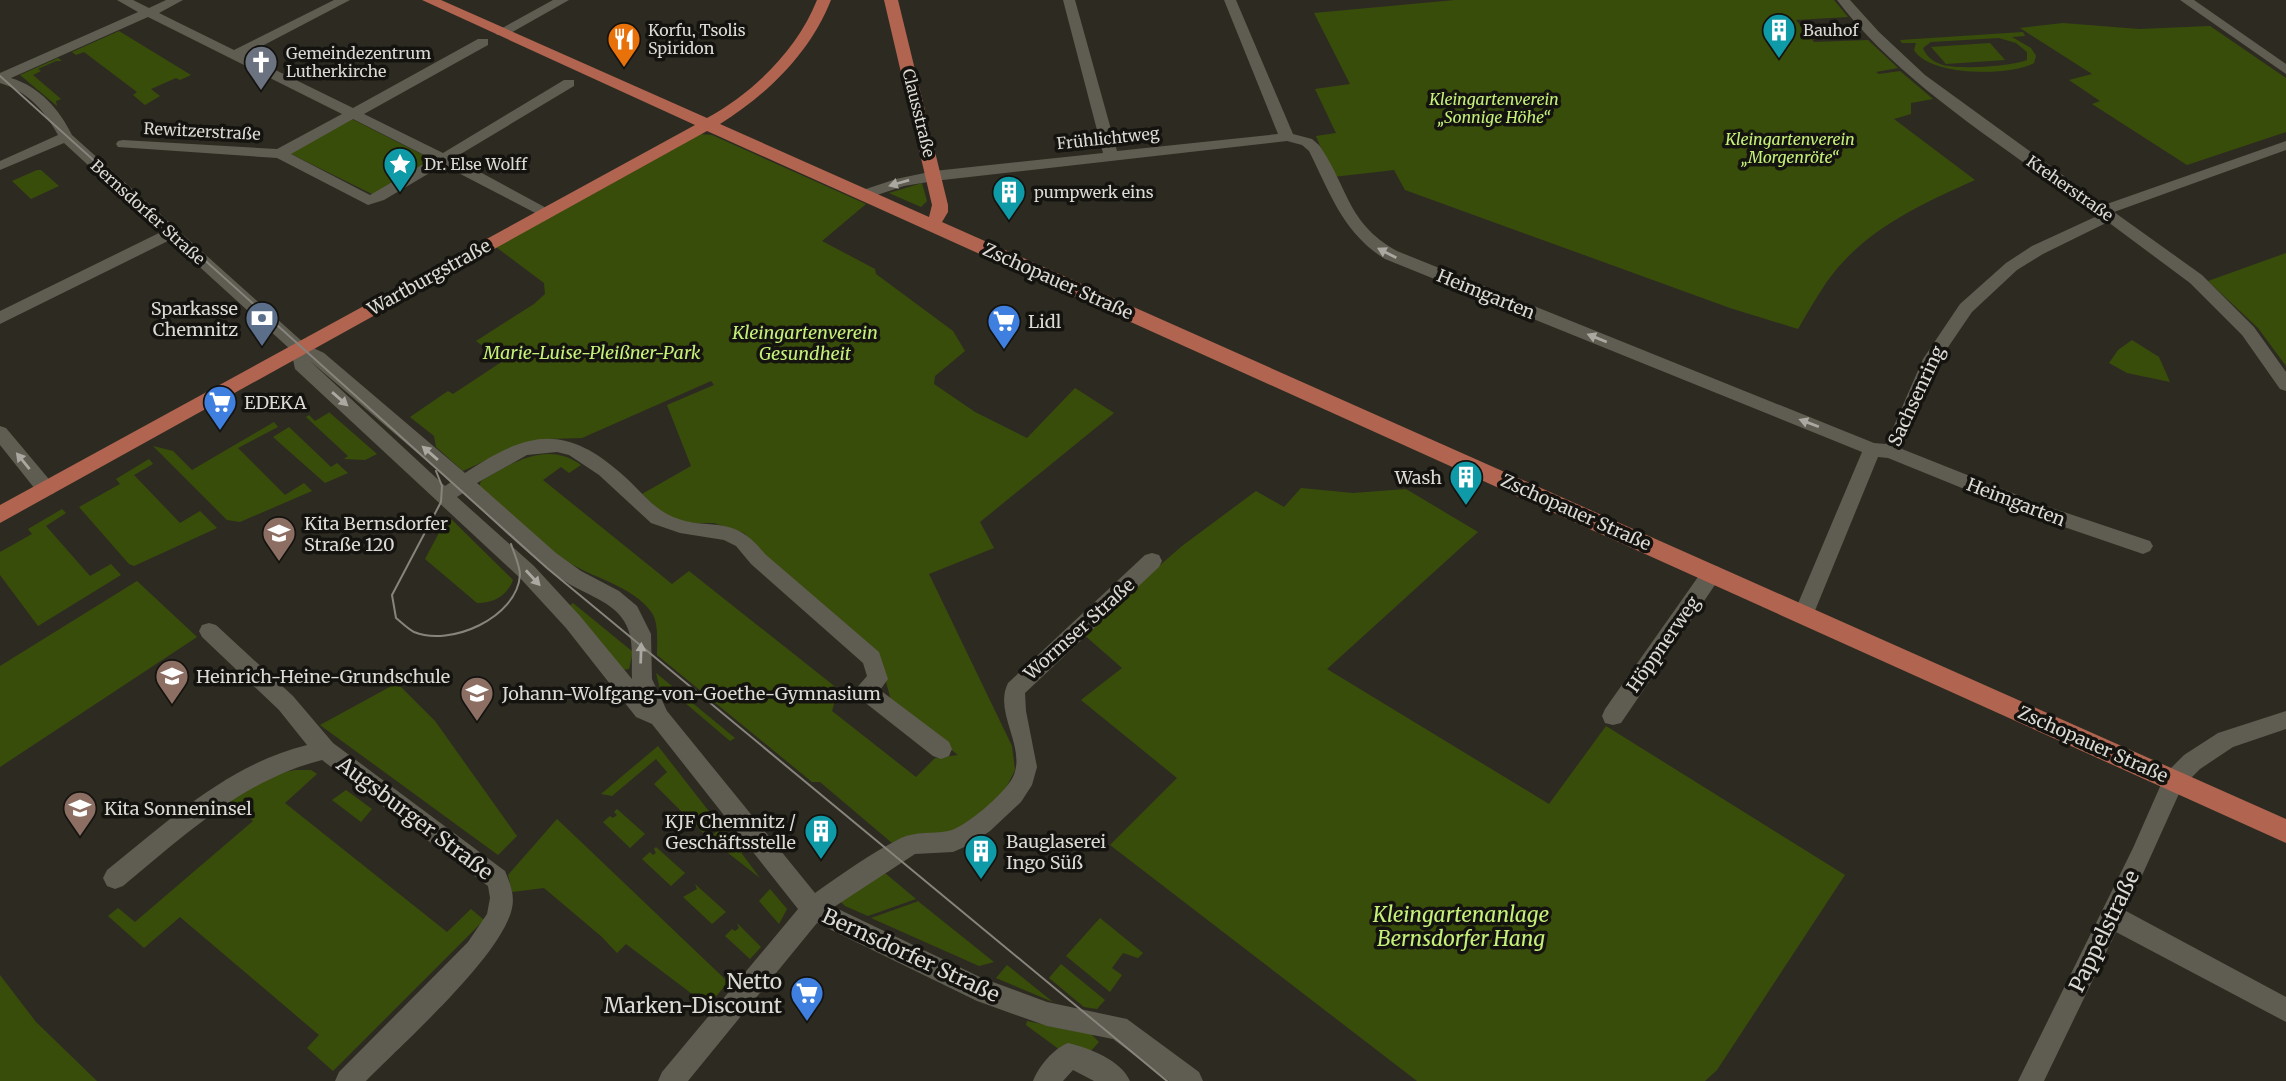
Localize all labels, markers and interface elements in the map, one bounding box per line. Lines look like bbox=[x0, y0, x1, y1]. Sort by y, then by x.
building icon: Bauhof bbox=[1760, 11, 1798, 60]
restaurant icon: Korfu, Tsolis Spiridon bbox=[605, 20, 643, 69]
place label: Korfu, Tsolis Spiridon bbox=[648, 20, 746, 58]
place label: Bauhof bbox=[1803, 20, 1859, 40]
church icon: Gemeindezentrum Lutherkirche bbox=[242, 43, 280, 92]
place label: Gemeindezentrum Lutherkirche bbox=[286, 43, 431, 81]
street label: Clausstraße bbox=[898, 67, 940, 159]
park label: Kleingartenverein „Sonnige Höhe“ bbox=[1428, 89, 1559, 127]
street label: Rewitzerstraße bbox=[143, 118, 261, 144]
street label: Frühlichtweg bbox=[1056, 123, 1161, 153]
park label: Kleingartenverein „Morgenröte“ bbox=[1724, 129, 1855, 167]
place icon: Dr. Else Wolff bbox=[381, 145, 419, 194]
street label: Kreherstraße bbox=[2023, 151, 2117, 225]
place label: Dr. Else Wolff bbox=[424, 154, 528, 174]
street label: Bernsdorfer Straße bbox=[87, 155, 209, 269]
building icon: pumpwerk eins bbox=[990, 173, 1028, 222]
one-way arrow bbox=[888, 179, 909, 189]
place label: pumpwerk eins bbox=[1034, 182, 1154, 202]
street label: Wartburgstraße bbox=[363, 234, 495, 321]
street label: Zschopauer Straße bbox=[979, 238, 1137, 324]
one-way arrow bbox=[1377, 247, 1397, 258]
street label: Heimgarten bbox=[1434, 264, 1538, 324]
place label: Sparkasse Chemnitz bbox=[151, 297, 238, 341]
bank icon: Sparkasse Chemnitz bbox=[243, 299, 281, 348]
supermarket icon: Lidl bbox=[985, 302, 1023, 351]
place label: Lidl bbox=[1028, 310, 1062, 333]
park label: Kleingartenverein Gesundheit bbox=[731, 321, 878, 365]
one-way arrow bbox=[1587, 333, 1608, 344]
park label: Marie-Luise-Pleißner-Park bbox=[482, 341, 701, 364]
street label: Sachsenring bbox=[1883, 342, 1949, 450]
supermarket icon: EDEKA bbox=[201, 383, 239, 432]
place label: EDEKA bbox=[244, 391, 307, 414]
one-way arrow bbox=[331, 391, 348, 406]
one-way arrow bbox=[1798, 417, 1819, 428]
one-way arrow bbox=[422, 445, 439, 461]
one-way arrow bbox=[16, 453, 31, 471]
building icon: Wash bbox=[1447, 458, 1485, 507]
place label: Wash bbox=[1394, 466, 1442, 489]
street label: Zschopauer Straße bbox=[1497, 469, 1655, 555]
street label: Heimgarten bbox=[1963, 473, 2069, 531]
place label: Kita Bernsdorfer Straße 120 bbox=[304, 512, 448, 556]
school or university icon: Kita Bernsdorfer Straße 120 bbox=[260, 514, 298, 563]
one-way arrow bbox=[525, 570, 542, 587]
street label: Wormser Straße bbox=[1018, 573, 1139, 685]
street label: Höppnerweg bbox=[1621, 591, 1705, 697]
one-way arrow bbox=[636, 642, 647, 664]
school or university icon: Heinrich-Heine-Grundschule bbox=[153, 657, 191, 706]
place label: Heinrich-Heine-Grundschule bbox=[196, 665, 450, 688]
school or university icon: Johann-Wolfgang-von-Goethe-Gymnasium bbox=[458, 674, 496, 723]
place label: Johann-Wolfgang-von-Goethe-Gymnasium bbox=[501, 682, 881, 705]
street label: Zschopauer Straße bbox=[2014, 701, 2172, 787]
street label: Augsburger Straße bbox=[331, 750, 498, 886]
school or university icon: Kita Sonneninsel bbox=[61, 789, 99, 838]
place label: Kita Sonneninsel bbox=[104, 797, 252, 820]
place label: KJF Chemnitz / Geschäftsstelle bbox=[665, 810, 796, 854]
building icon: KJF Chemnitz / Geschäftsstelle bbox=[802, 812, 840, 861]
place label: Bauglaserei Ingo Süß bbox=[1006, 830, 1106, 874]
building icon: Bauglaserei Ingo Süß bbox=[962, 832, 1000, 881]
street label: Pappelstraße bbox=[2063, 866, 2145, 996]
park label: Kleingartenanlage Bernsdorfer Hang bbox=[1372, 901, 1549, 952]
street label: Bernsdorfer Straße bbox=[818, 902, 1004, 1008]
place label: Netto Marken-Discount bbox=[604, 968, 782, 1019]
supermarket icon: Netto Marken-Discount bbox=[788, 974, 826, 1023]

